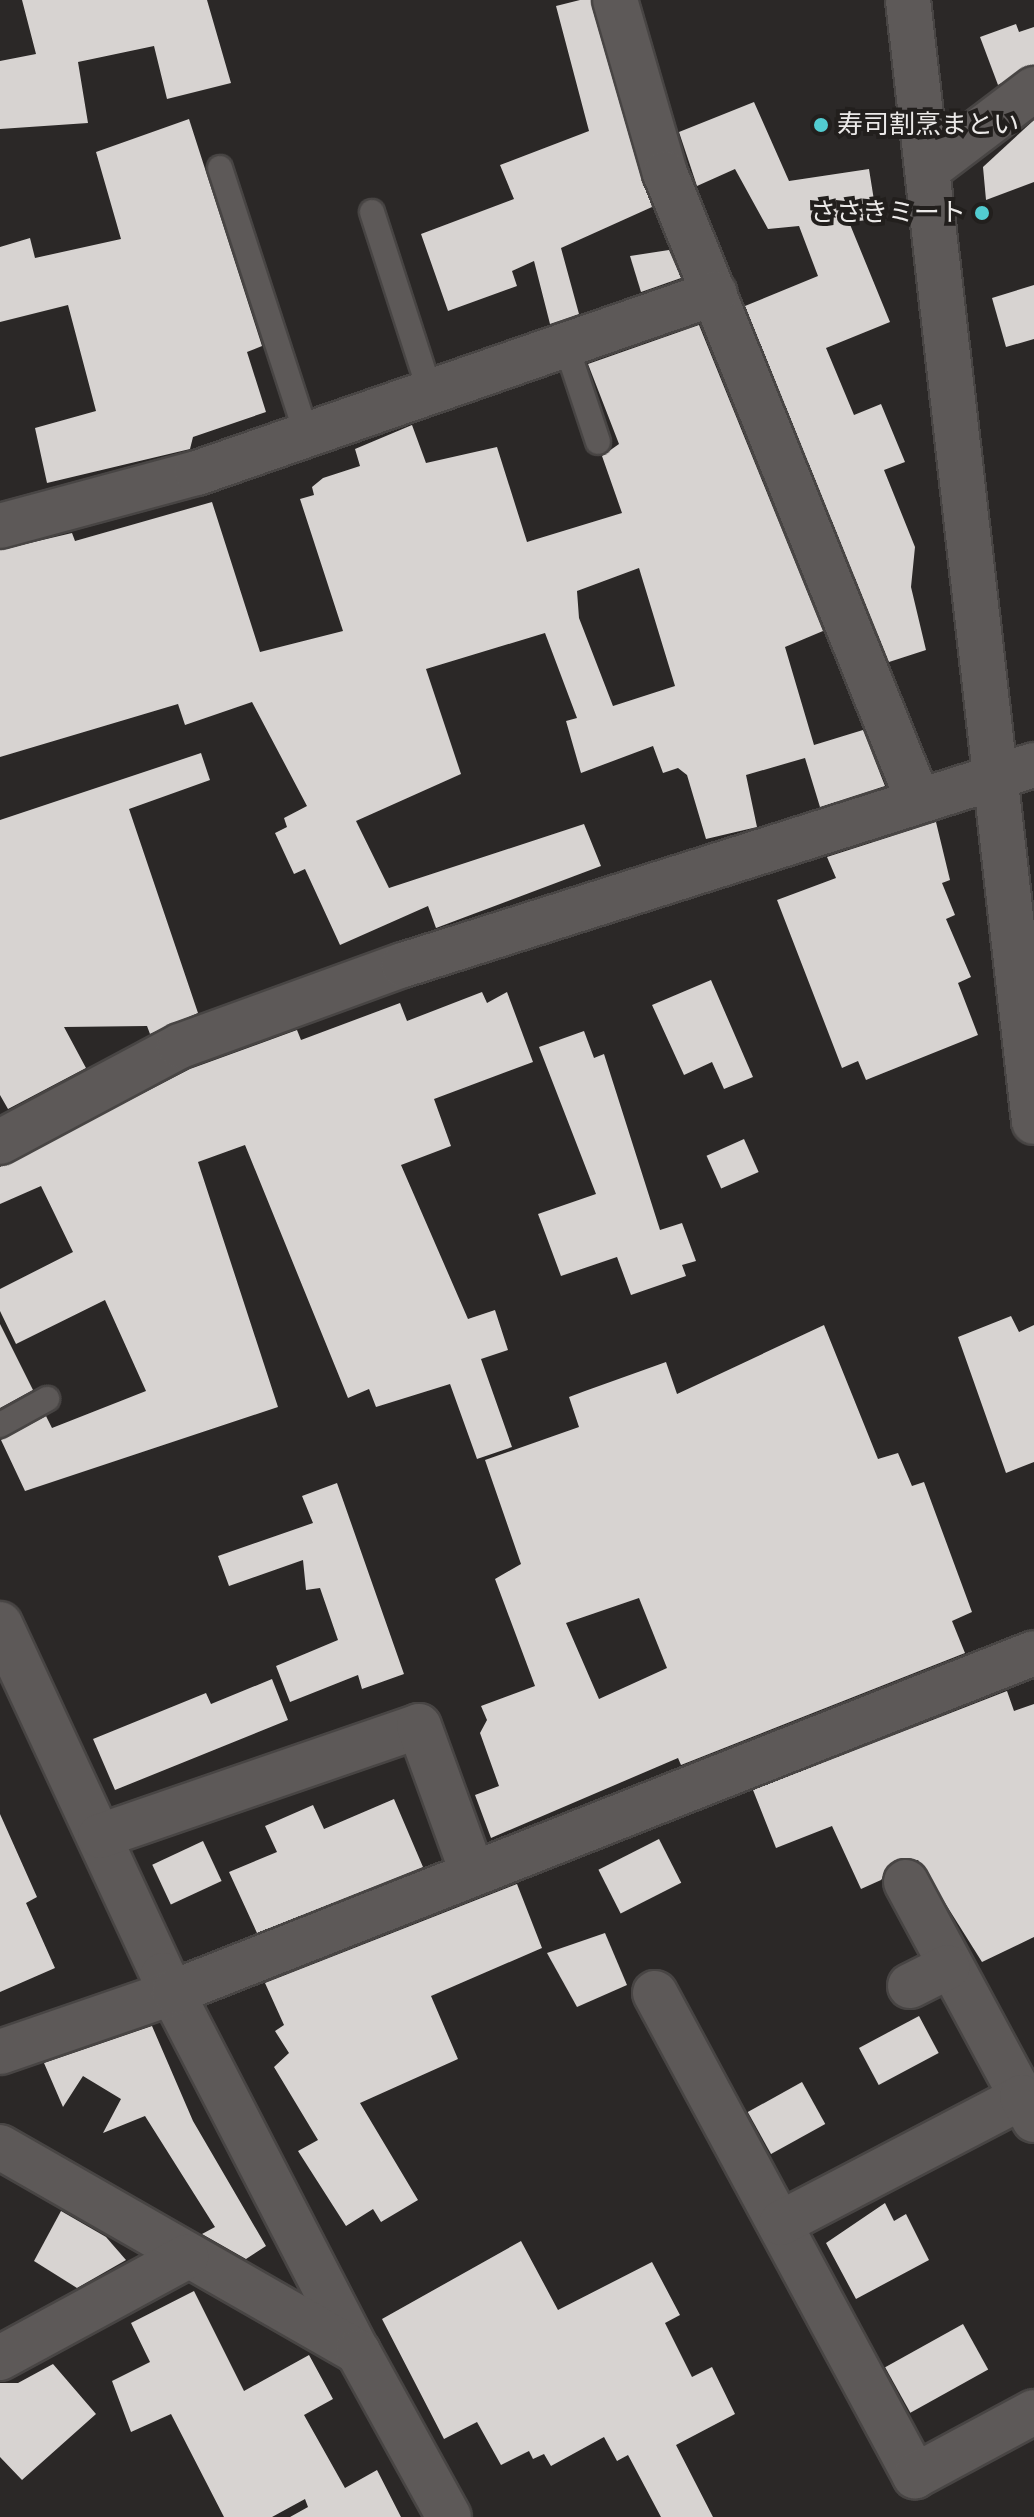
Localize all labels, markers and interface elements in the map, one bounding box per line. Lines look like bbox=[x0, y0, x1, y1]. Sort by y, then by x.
place label: 寿司割烹まとい bbox=[837, 109, 1019, 141]
marker: 寿司割烹まとい bbox=[812, 116, 830, 134]
place label: ささきミート bbox=[810, 197, 966, 229]
marker: ささきミート bbox=[973, 204, 991, 222]

